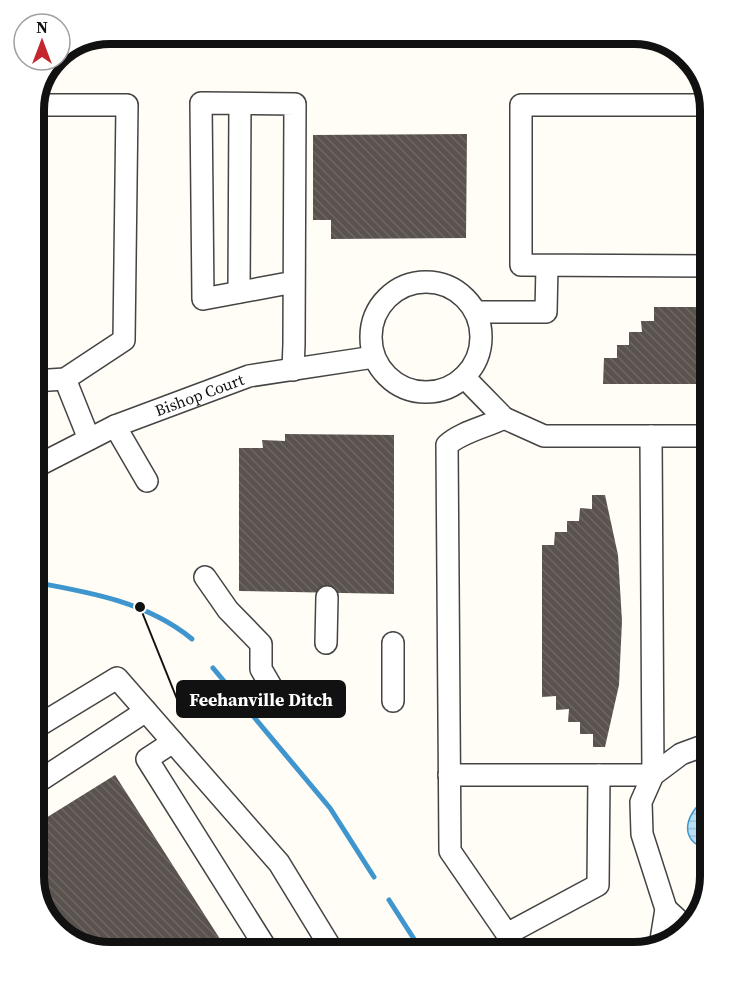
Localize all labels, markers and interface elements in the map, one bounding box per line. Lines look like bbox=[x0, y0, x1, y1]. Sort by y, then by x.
north arrow bbox=[12, 12, 72, 72]
text: N bbox=[36, 16, 48, 38]
street label: Bishop Court bbox=[152, 368, 248, 421]
callout: Feehanville Ditch bbox=[177, 681, 345, 717]
text: Feehanville Ditch bbox=[189, 687, 333, 712]

